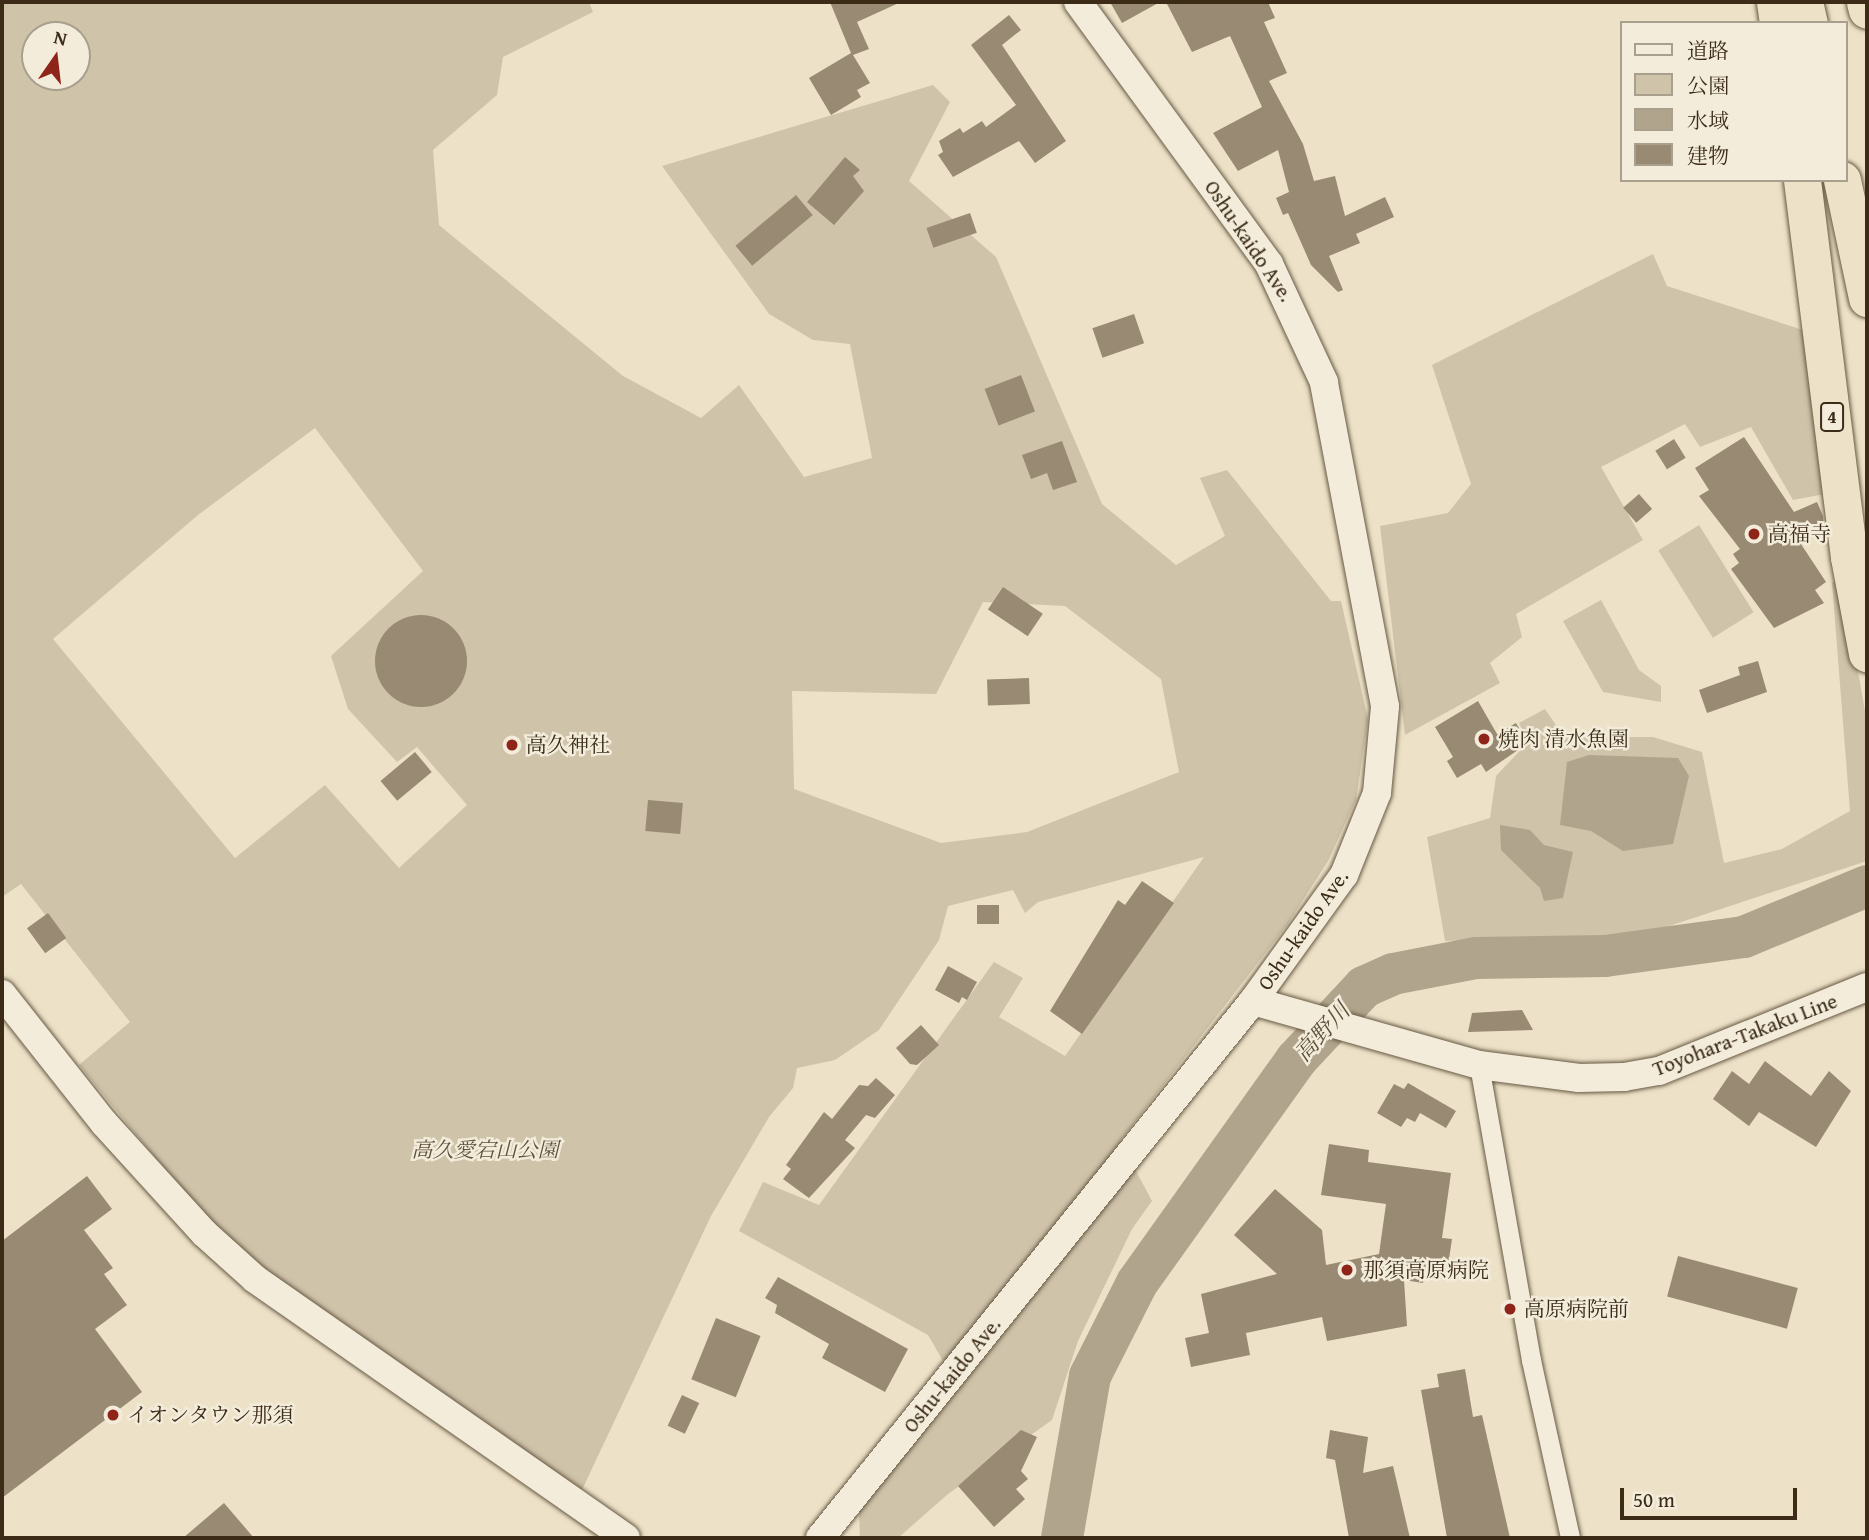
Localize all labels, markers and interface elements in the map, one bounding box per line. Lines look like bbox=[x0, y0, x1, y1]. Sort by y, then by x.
north arrow bbox=[21, 21, 91, 91]
legend bbox=[1620, 21, 1848, 182]
text: N bbox=[51, 22, 70, 53]
text: 道路 bbox=[1687, 35, 1729, 66]
text: 公園 bbox=[1687, 70, 1729, 101]
text: 水域 bbox=[1687, 105, 1729, 136]
text: 建物 bbox=[1687, 140, 1729, 171]
street label: Oshu-kaido Ave. bbox=[1199, 175, 1299, 307]
road number: 4 bbox=[1820, 402, 1844, 432]
place label: 高福寺 bbox=[1768, 521, 1831, 547]
marker: 高福寺 bbox=[1746, 526, 1762, 542]
place label: 焼肉 清水魚園 bbox=[1498, 726, 1629, 752]
marker: 焼肉 清水魚園 bbox=[1476, 731, 1492, 747]
place label: 高久神社 bbox=[526, 732, 610, 758]
marker: 高久神社 bbox=[504, 737, 520, 753]
street label: Oshu-kaido Ave. bbox=[1252, 865, 1354, 995]
street label: Toyohara-Takaku Line bbox=[1649, 988, 1841, 1082]
water label: 高野川 bbox=[1289, 997, 1355, 1067]
park label: 高久愛宕山公園 bbox=[412, 1137, 558, 1163]
place label: 那須高原病院 bbox=[1363, 1257, 1489, 1283]
marker: 那須高原病院 bbox=[1337, 1260, 1357, 1280]
place label: 高原病院前 bbox=[1524, 1296, 1629, 1322]
marker: 高原病院前 bbox=[1502, 1301, 1518, 1317]
street label: Oshu-kaido Ave. bbox=[898, 1312, 1006, 1438]
place label: イオンタウン那須 bbox=[127, 1402, 295, 1428]
marker: イオンタウン那須 bbox=[105, 1407, 121, 1423]
scale bar bbox=[1624, 1474, 1801, 1518]
text: 50 m bbox=[1633, 1484, 1675, 1515]

